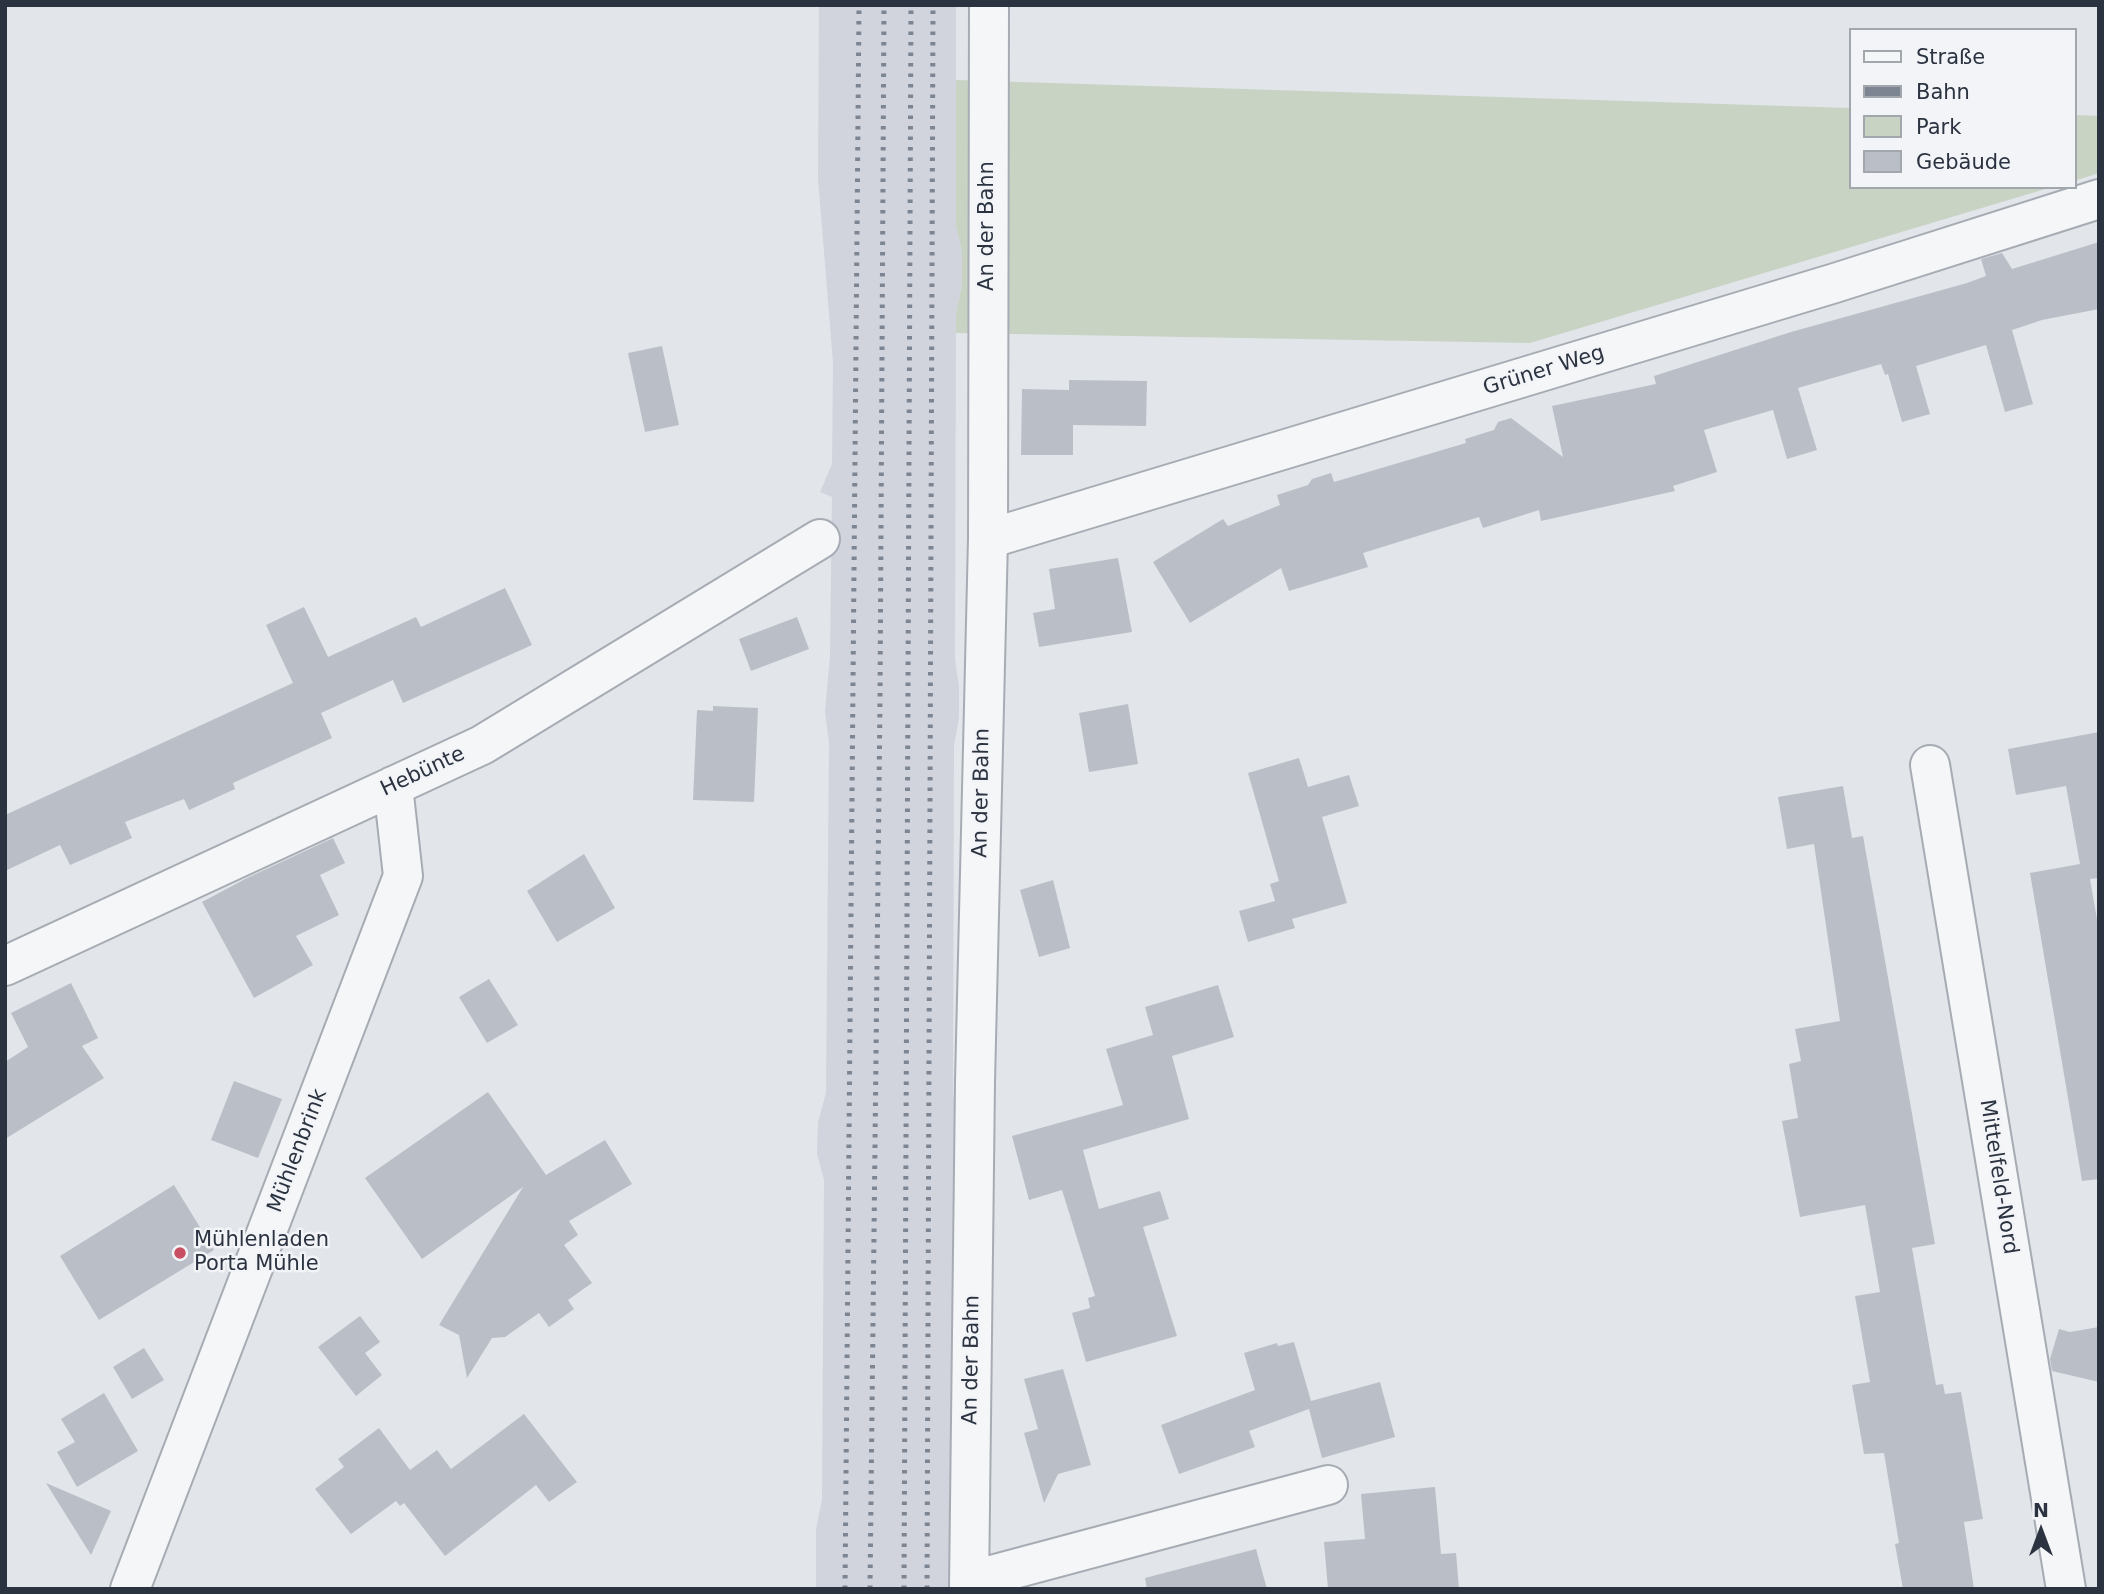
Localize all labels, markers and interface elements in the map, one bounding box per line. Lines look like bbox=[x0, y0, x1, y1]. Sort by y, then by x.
legend bbox=[1848, 28, 2076, 189]
text: Straße bbox=[1916, 45, 1985, 69]
text: Bahn bbox=[1916, 80, 1970, 104]
text: Park bbox=[1916, 115, 1961, 139]
text: Gebäude bbox=[1916, 150, 2011, 174]
street label: An der Bahn bbox=[975, 161, 1001, 291]
street label: Grüner Weg bbox=[1480, 341, 1608, 401]
street label: An der Bahn bbox=[968, 728, 996, 858]
street label: Hebünte bbox=[377, 742, 469, 802]
street label: Mühlenbrink bbox=[263, 1086, 333, 1216]
street label: Mittelfeld-Nord bbox=[1973, 1098, 2023, 1256]
place label: Mühlenladen Porta Mühle bbox=[194, 1228, 329, 1278]
marker: Mühlenladen Porta Mühle bbox=[172, 1245, 188, 1261]
street label: An der Bahn bbox=[958, 1295, 986, 1425]
north arrow bbox=[2006, 1496, 2076, 1566]
text: N bbox=[2033, 1499, 2049, 1521]

